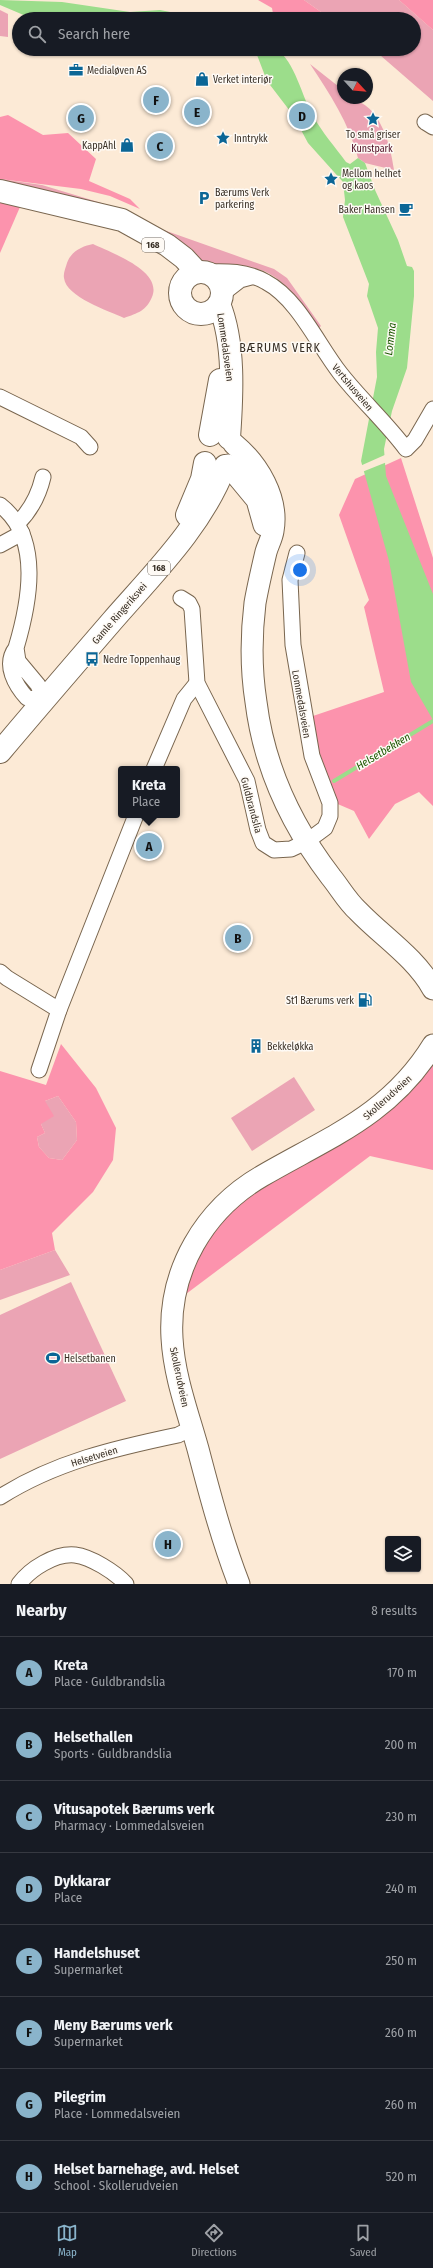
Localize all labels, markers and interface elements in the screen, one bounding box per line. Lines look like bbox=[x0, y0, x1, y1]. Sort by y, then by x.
search box bbox=[12, 12, 421, 56]
icon: search bbox=[26, 23, 48, 45]
text: Search here bbox=[58, 25, 130, 43]
office icon: Medialøven AS bbox=[68, 62, 84, 78]
place label: Medialøven AS bbox=[87, 65, 147, 77]
north arrow bbox=[337, 68, 373, 104]
shop icon: Verket interiør bbox=[194, 71, 210, 87]
place label: Verket interiør bbox=[213, 74, 273, 86]
pin: F bbox=[143, 85, 169, 115]
pin: E bbox=[184, 97, 210, 127]
pin: D bbox=[289, 101, 315, 131]
pin: G bbox=[68, 103, 94, 133]
place icon: To små griser bbox=[365, 111, 381, 127]
place label: To små griser bbox=[346, 128, 401, 141]
place icon: Inntrykk bbox=[215, 130, 231, 146]
pin: C bbox=[147, 131, 173, 161]
place label: Inntrykk bbox=[234, 133, 268, 145]
shop icon: KappAhl bbox=[119, 137, 135, 153]
place label: KappAhl bbox=[82, 140, 116, 152]
park label: Kunstpark bbox=[351, 143, 393, 155]
place label: Mellom helhet og kaos bbox=[342, 168, 402, 192]
place icon: Mellom helhet og kaos bbox=[323, 171, 339, 187]
place label: Bærums Verk parkering bbox=[215, 187, 269, 211]
parking icon: Bærums Verk parkering bbox=[196, 190, 212, 206]
cafe icon: Baker Hansen bbox=[398, 201, 414, 217]
place label: Baker Hansen bbox=[339, 204, 395, 216]
road number: 168 bbox=[142, 238, 164, 252]
street label: Lommedalsveien bbox=[214, 312, 236, 382]
water label: Lomma bbox=[382, 322, 399, 356]
district label: BÆRUMS VERK bbox=[239, 341, 321, 355]
street label: Vertshusveien bbox=[329, 362, 375, 414]
your location bbox=[290, 560, 310, 580]
road number: 168 bbox=[148, 561, 170, 575]
street label: Gamle Ringeriksvei bbox=[90, 580, 150, 647]
bus stop icon: Nedre Toppenhaug bbox=[84, 651, 100, 667]
place label: Nedre Toppenhaug bbox=[103, 654, 180, 666]
street label: Lommedalsveien bbox=[289, 669, 313, 739]
water label: Helsetbekken bbox=[354, 730, 413, 773]
popup bbox=[118, 766, 180, 818]
text: Kreta bbox=[132, 776, 166, 794]
street label: Guldbrandslia bbox=[238, 776, 264, 835]
text: Place bbox=[132, 794, 160, 809]
pin: A bbox=[136, 831, 162, 861]
pin: B bbox=[225, 923, 251, 953]
fuel station icon: St1 Bærums verk bbox=[357, 992, 373, 1008]
place label: St1 Bærums verk bbox=[286, 995, 354, 1007]
building icon: Bekkeløkka bbox=[248, 1038, 264, 1054]
place label: Bekkeløkka bbox=[267, 1041, 314, 1053]
street label: Skollerudveien bbox=[361, 1073, 414, 1123]
street label: Skollerudveien bbox=[167, 1346, 191, 1408]
sports icon: Helsetbanen bbox=[45, 1350, 61, 1366]
place label: Helsetbanen bbox=[64, 1353, 116, 1365]
street label: Helsetveien bbox=[70, 1444, 119, 1470]
pin: H bbox=[155, 1529, 181, 1559]
map controls bbox=[385, 1536, 421, 1572]
button: layers bbox=[385, 1536, 421, 1572]
text: Nearby bbox=[16, 1600, 67, 1621]
text: 8 results bbox=[371, 1603, 417, 1618]
text: Kreta bbox=[54, 1656, 88, 1674]
text: A bbox=[25, 1665, 33, 1680]
text: 170 m bbox=[387, 1665, 417, 1680]
text: Place · Guldbrandslia bbox=[54, 1674, 165, 1689]
text: Helsethallen bbox=[54, 1728, 133, 1746]
text: B bbox=[25, 1737, 33, 1752]
text: 200 m bbox=[385, 1737, 417, 1752]
text: Sports · Guldbrandslia bbox=[54, 1746, 172, 1761]
text: Vitusapotek Bærums verk bbox=[54, 1800, 214, 1818]
text: C bbox=[26, 1809, 32, 1824]
text: 230 m bbox=[386, 1809, 417, 1824]
text: Pharmacy · Lommedalsveien bbox=[54, 1818, 204, 1833]
text: Dykkarar bbox=[54, 1872, 111, 1890]
text: D bbox=[25, 1881, 33, 1896]
text: 240 m bbox=[385, 1881, 417, 1896]
text: Place bbox=[54, 1890, 82, 1905]
text: Handelshuset bbox=[54, 1944, 140, 1962]
text: E bbox=[26, 1953, 32, 1968]
text: 250 m bbox=[385, 1953, 417, 1968]
text: Supermarket bbox=[54, 1962, 123, 1977]
text: Meny Bærums verk bbox=[54, 2016, 173, 2034]
text: F bbox=[26, 2025, 32, 2040]
text: 260 m bbox=[385, 2025, 417, 2040]
text: Supermarket bbox=[54, 2034, 123, 2049]
text: Pilegrim bbox=[54, 2088, 106, 2106]
text: G bbox=[25, 2097, 33, 2112]
text: 260 m bbox=[385, 2097, 417, 2112]
text: Place · Lommedalsveien bbox=[54, 2106, 180, 2121]
text: Helset barnehage, avd. Helset bbox=[54, 2160, 239, 2178]
text: H bbox=[25, 2169, 33, 2184]
text: 520 m bbox=[386, 2169, 417, 2184]
text: School · Skollerudveien bbox=[54, 2178, 178, 2193]
tab: Map bbox=[56, 2222, 78, 2259]
tab: Directions bbox=[191, 2222, 237, 2259]
tab: Saved bbox=[350, 2222, 377, 2259]

